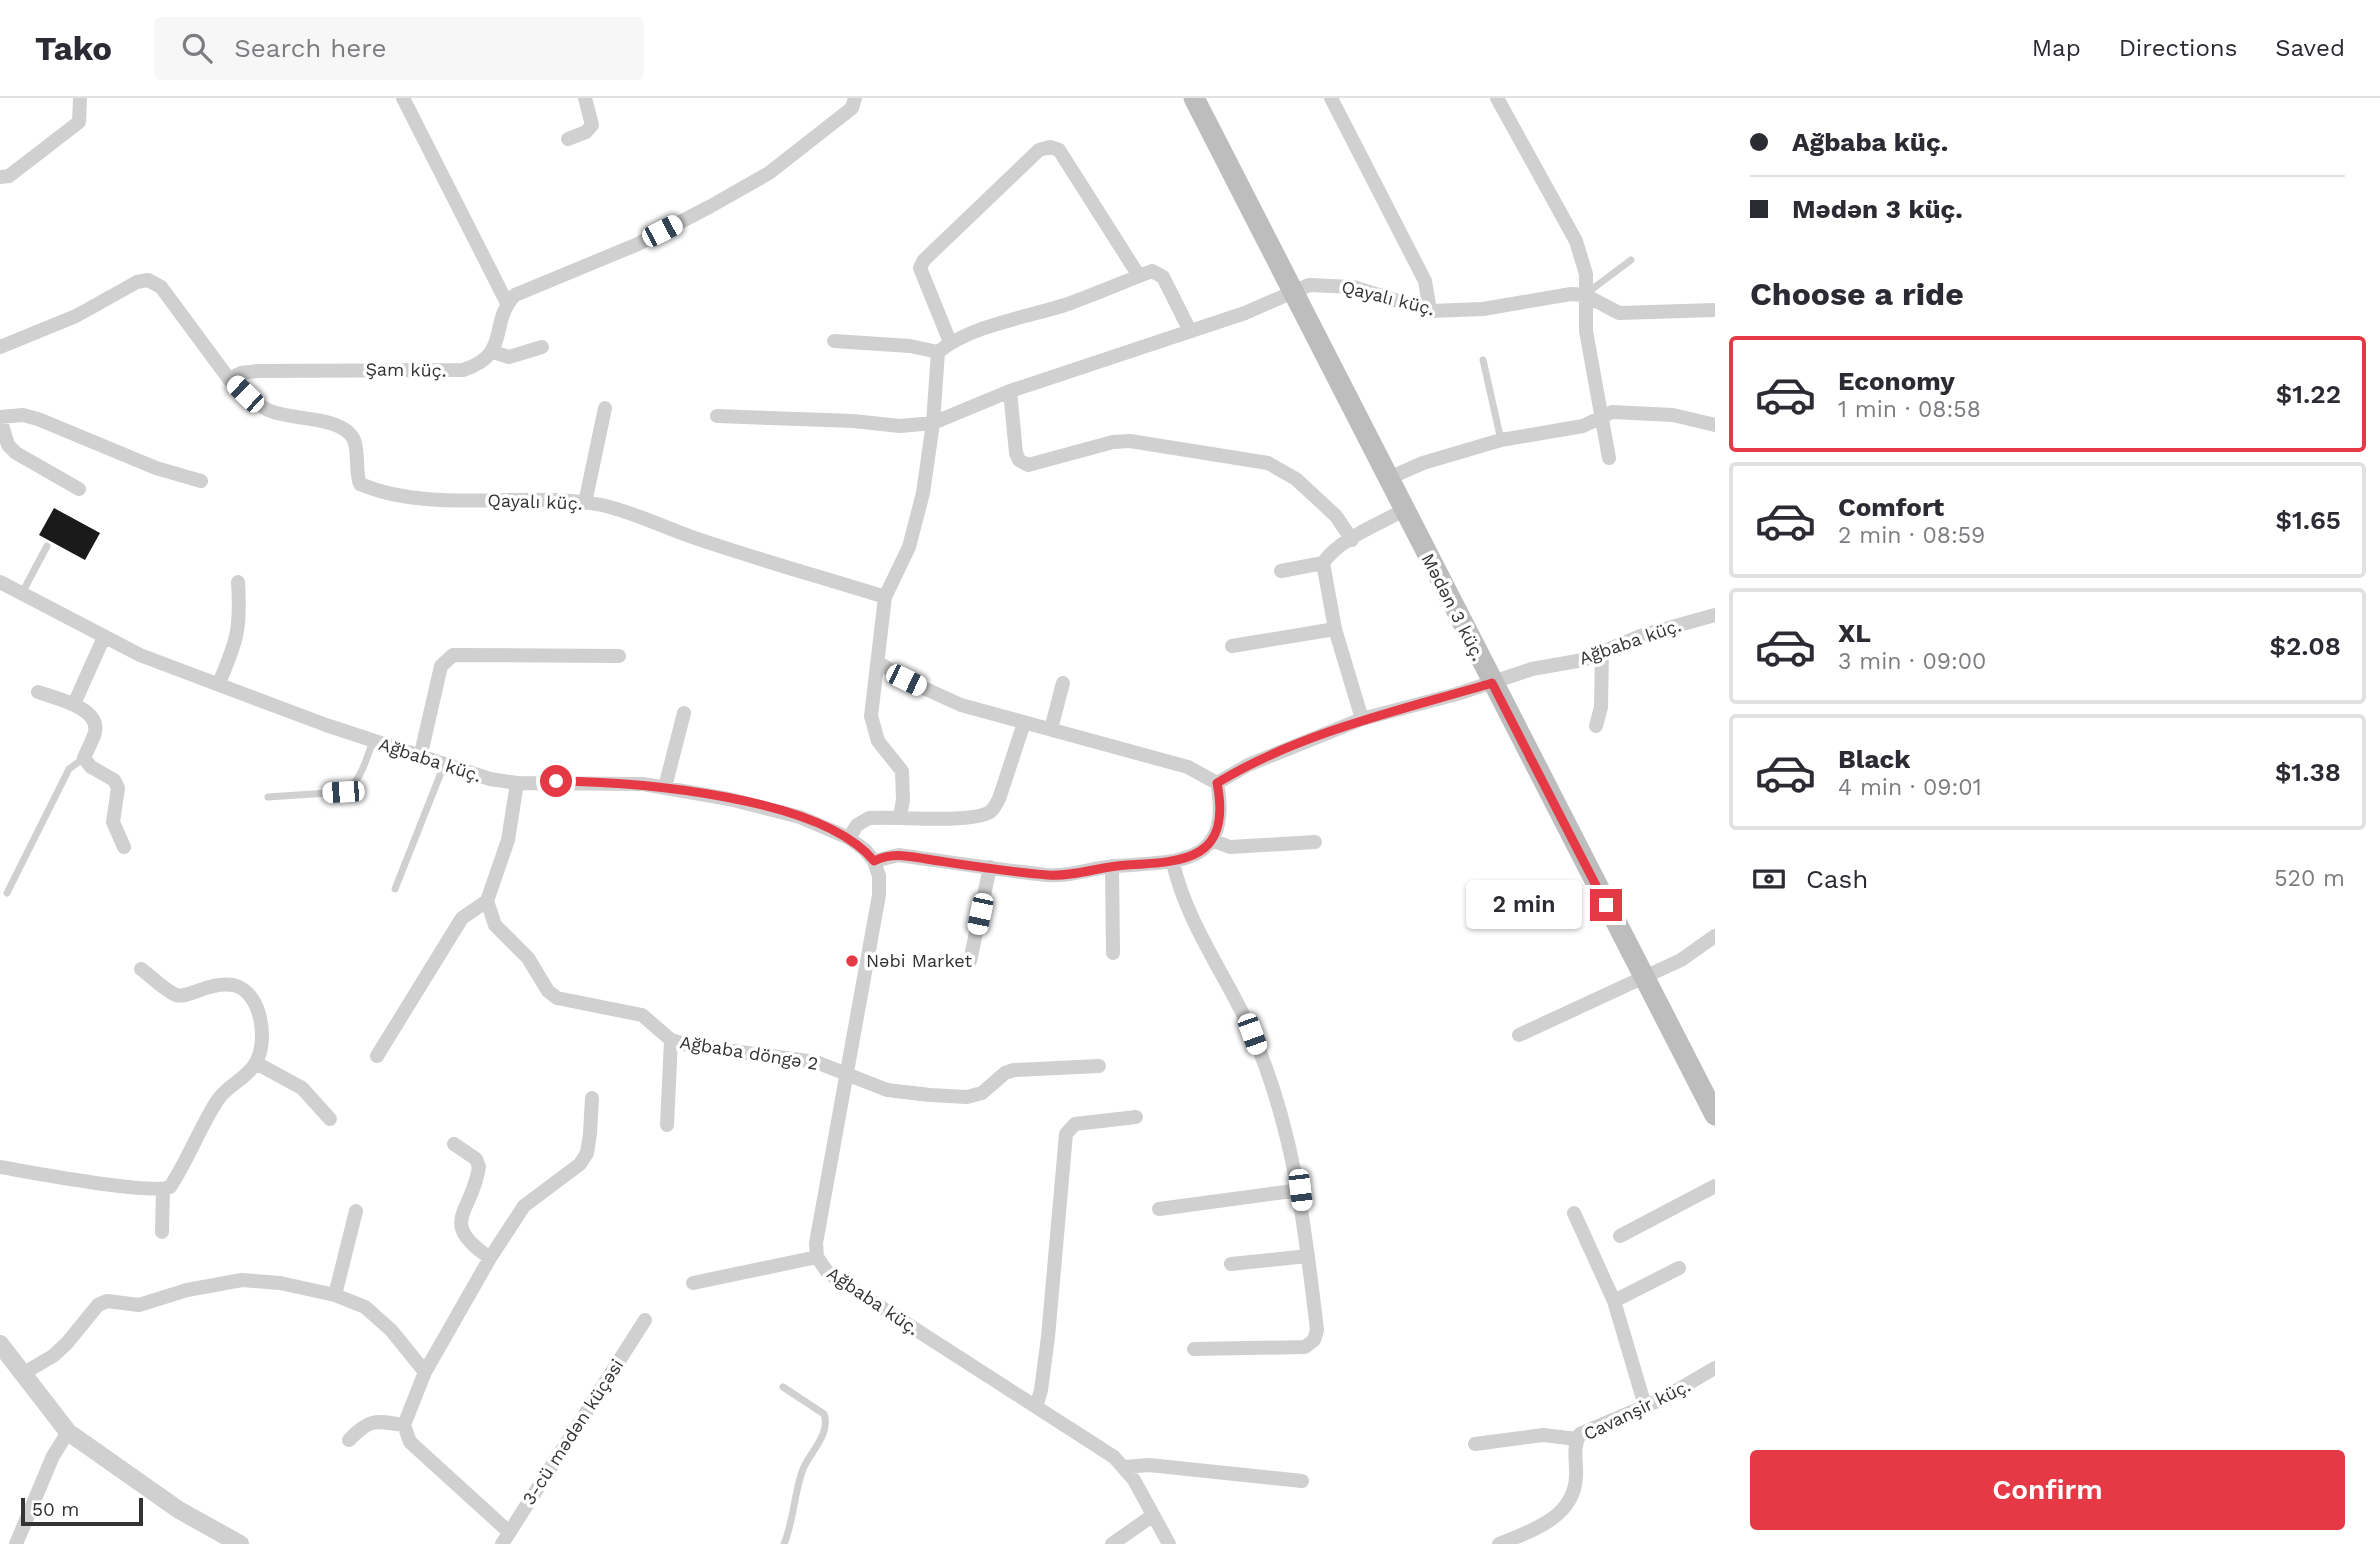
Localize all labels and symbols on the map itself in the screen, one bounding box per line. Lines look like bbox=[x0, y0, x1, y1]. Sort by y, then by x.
car bbox=[639, 212, 686, 250]
street label: Qayalı küç. bbox=[1339, 276, 1437, 319]
street label: Şam küç. bbox=[365, 358, 447, 381]
car bbox=[223, 372, 268, 416]
street label: Qayalı küç. bbox=[487, 489, 583, 514]
street label: Mədən 3 küç. bbox=[1417, 550, 1489, 664]
street label: Ağbaba küç. bbox=[1576, 614, 1684, 669]
car bbox=[883, 661, 930, 699]
street label: Ağbaba küç. bbox=[376, 733, 484, 786]
route start bbox=[540, 765, 572, 797]
car bbox=[322, 780, 365, 804]
callout: 2 min bbox=[1466, 880, 1582, 930]
route end bbox=[1590, 889, 1622, 921]
car bbox=[966, 891, 995, 937]
place label: Nəbi Market bbox=[866, 950, 972, 971]
marker: Nəbi Market bbox=[844, 953, 860, 969]
car bbox=[1235, 1011, 1270, 1057]
street label: Ağbaba döngə 2 bbox=[678, 1031, 820, 1074]
car bbox=[1288, 1168, 1313, 1212]
street label: Ağbaba küç. bbox=[823, 1262, 923, 1339]
street label: 3-cü mədən küçəsi bbox=[518, 1355, 628, 1508]
street label: Cavanşir küç. bbox=[1580, 1375, 1694, 1444]
scale bar bbox=[21, 1495, 144, 1527]

